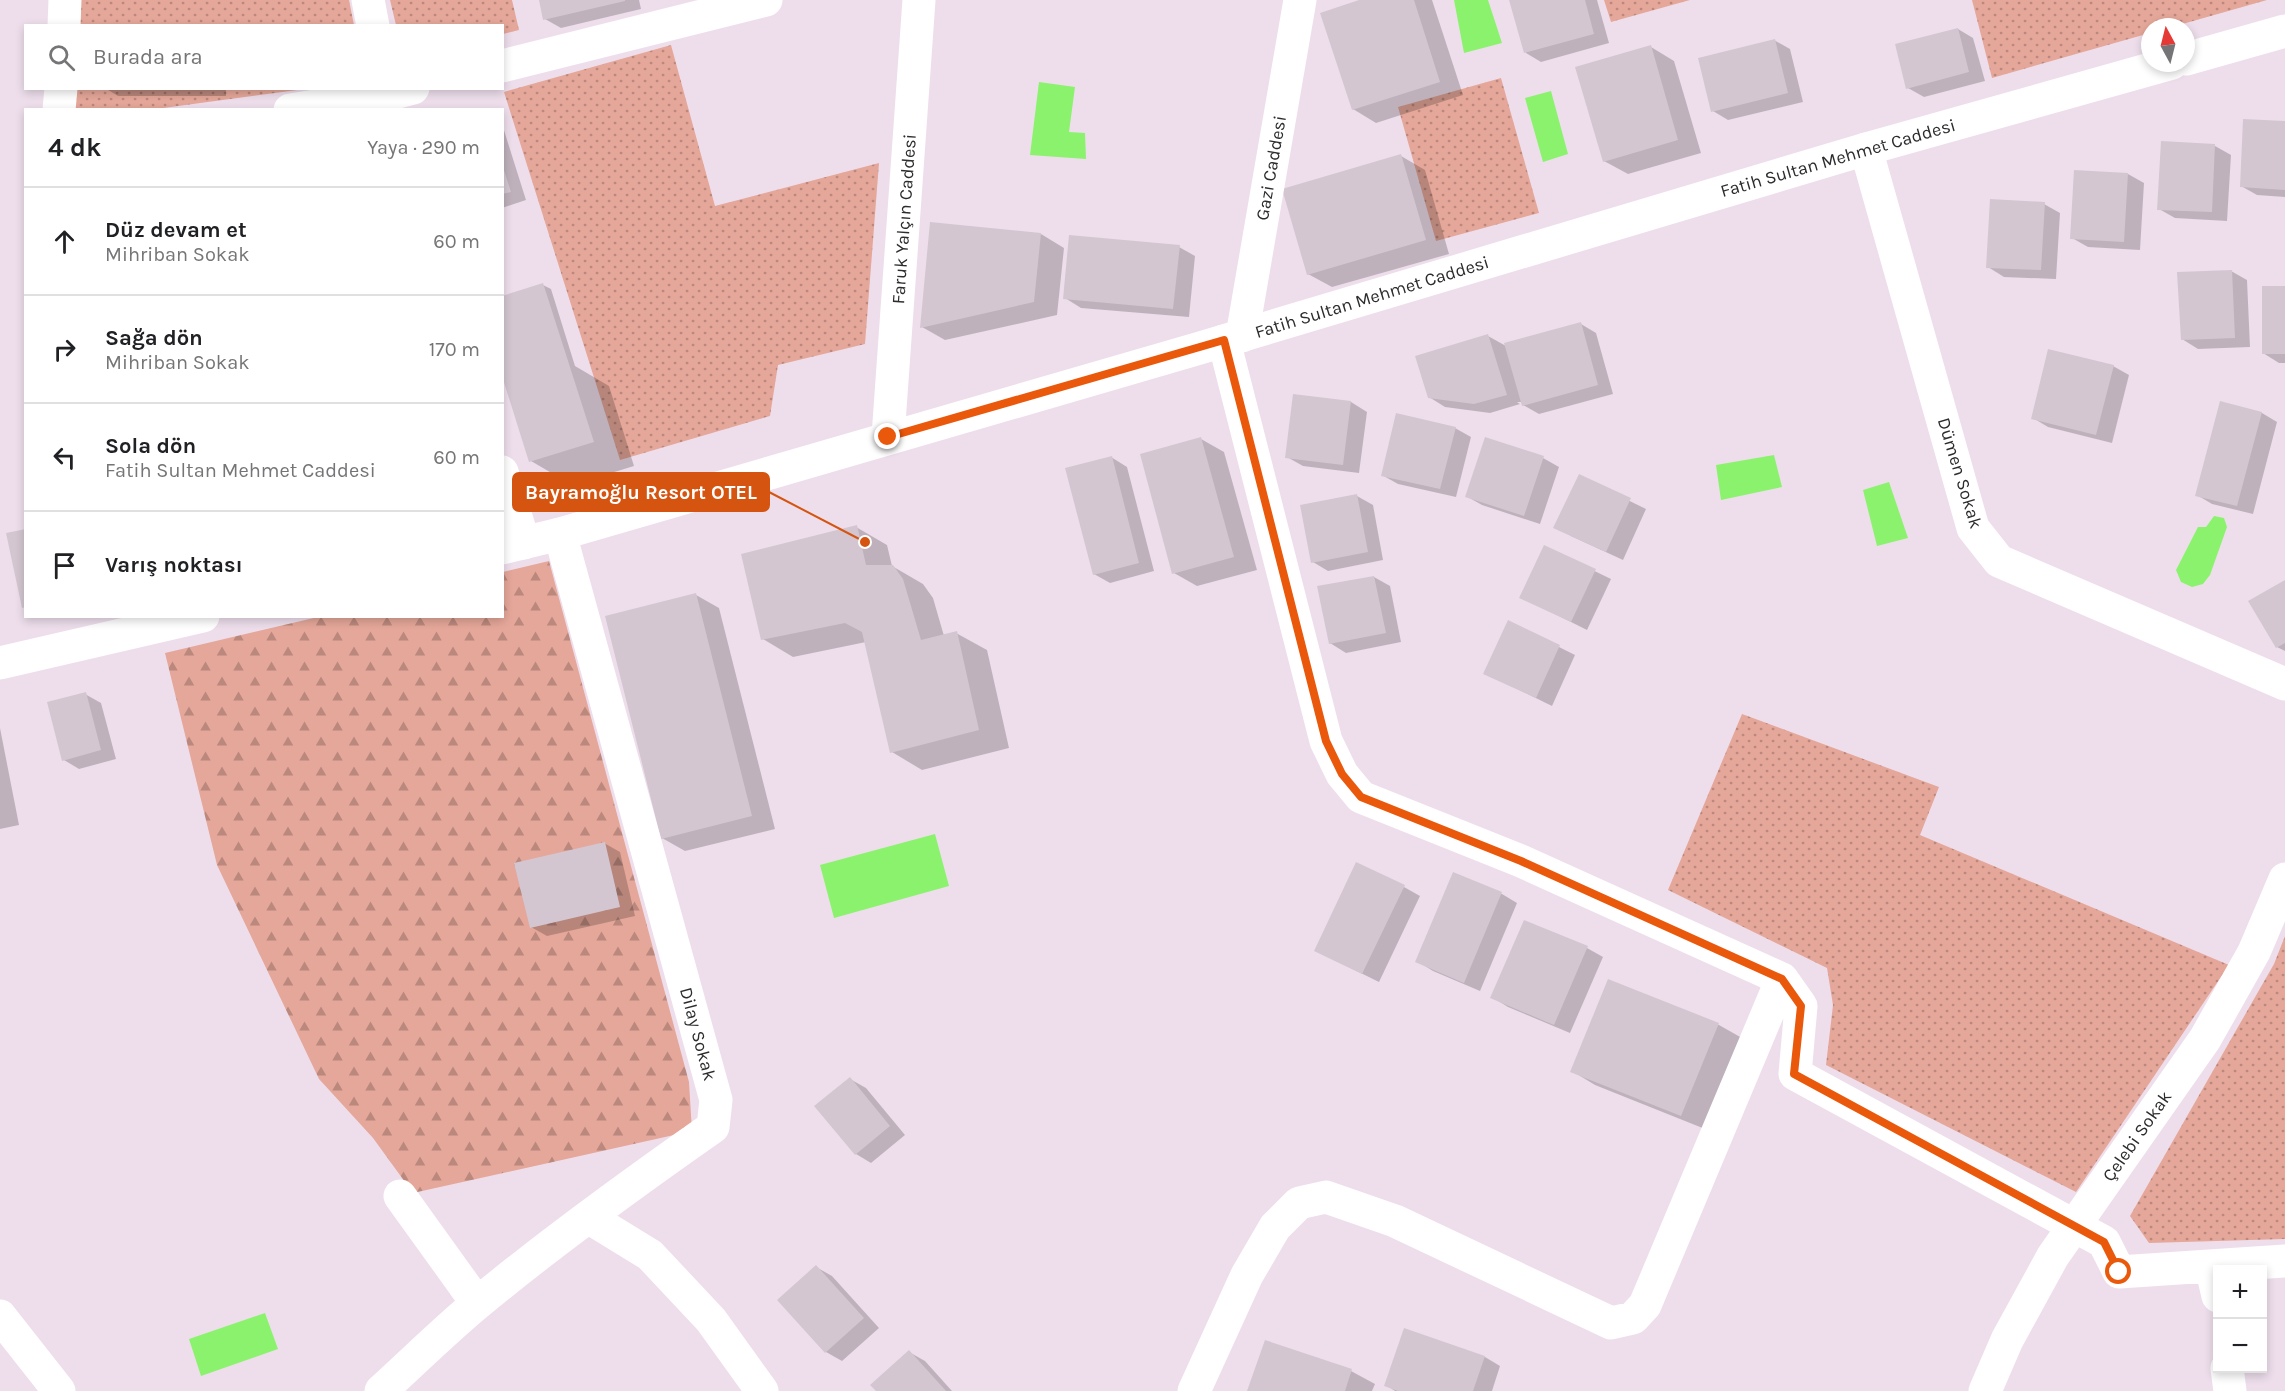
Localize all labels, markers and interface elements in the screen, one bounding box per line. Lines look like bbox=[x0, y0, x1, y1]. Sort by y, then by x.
north arrow bbox=[2141, 18, 2195, 72]
search box bbox=[24, 24, 504, 90]
icon: search bbox=[45, 41, 78, 74]
text: Burada ara bbox=[93, 44, 203, 70]
street label: Gazi Caddesi bbox=[1251, 114, 1291, 222]
street label: Fatih Sultan Mehmet Caddesi bbox=[1718, 114, 1958, 202]
text: 4 dk bbox=[48, 132, 101, 163]
street label: Faruk Yalçın Caddesi bbox=[887, 133, 921, 305]
text: Yaya · 290 m bbox=[367, 136, 480, 159]
text: Düz devam et bbox=[105, 217, 247, 243]
icon: ahead bbox=[48, 225, 81, 258]
text: 60 m bbox=[433, 230, 480, 253]
text: Mihriban Sokak bbox=[105, 243, 249, 266]
street label: Fatih Sultan Mehmet Caddesi bbox=[1252, 251, 1492, 343]
text: Sağa dön bbox=[105, 325, 203, 351]
icon: right bbox=[48, 333, 81, 366]
text: 170 m bbox=[429, 338, 480, 361]
text: Mihriban Sokak bbox=[105, 351, 249, 374]
street label: Dümen Sokak bbox=[1933, 415, 1987, 531]
route end bbox=[874, 423, 900, 449]
text: Sola dön bbox=[105, 433, 196, 459]
icon: left bbox=[48, 441, 81, 474]
text: 60 m bbox=[433, 446, 480, 469]
text: Fatih Sultan Mehmet Caddesi bbox=[105, 459, 376, 482]
callout: Bayramoğlu Resort OTEL bbox=[513, 473, 769, 511]
text: Bayramoğlu Resort OTEL bbox=[525, 481, 757, 504]
icon: arrive bbox=[48, 549, 81, 582]
text: Varış noktası bbox=[105, 552, 243, 578]
street label: Dilay Sokak bbox=[675, 985, 721, 1083]
street label: Çelebi Sokak bbox=[2098, 1086, 2176, 1186]
route start bbox=[2105, 1258, 2131, 1284]
map controls bbox=[2213, 1265, 2267, 1373]
button: + bbox=[2213, 1265, 2267, 1319]
button: − bbox=[2213, 1319, 2267, 1373]

